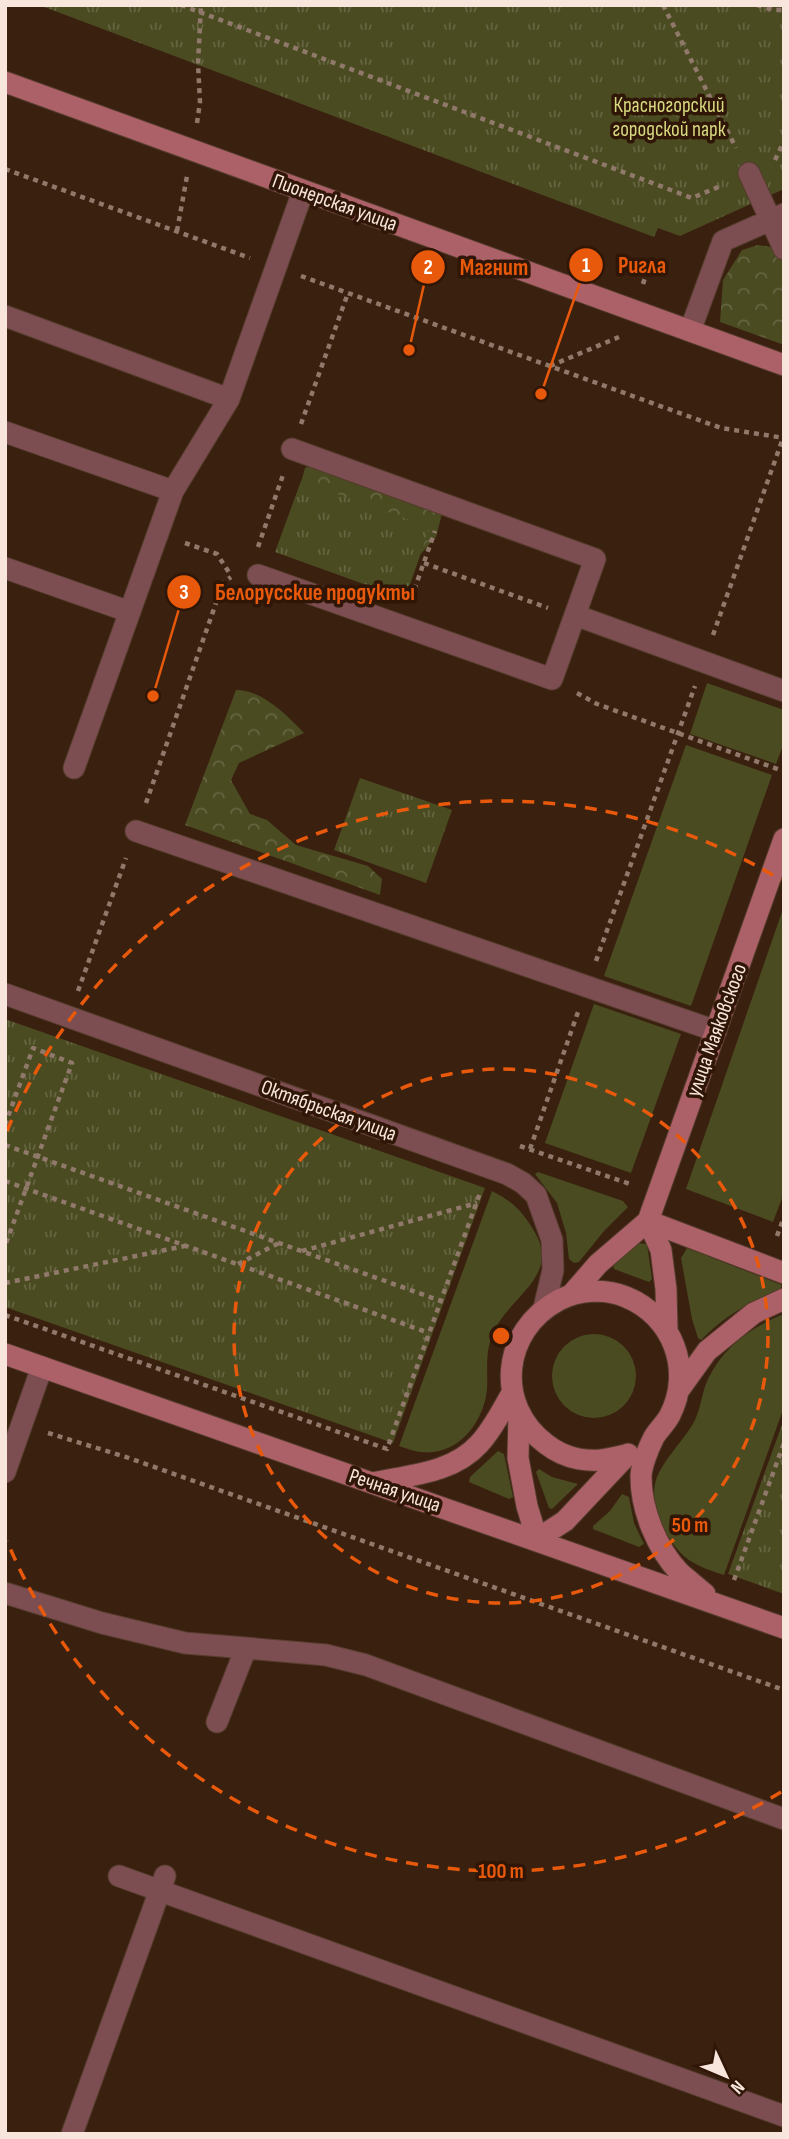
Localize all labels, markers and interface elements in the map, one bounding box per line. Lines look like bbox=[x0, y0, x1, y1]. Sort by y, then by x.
park label: Красногорский городской парк bbox=[612, 93, 726, 142]
street label: Пионерская улица bbox=[269, 168, 401, 237]
callout: Ригла bbox=[569, 243, 680, 287]
callout: Магнит bbox=[411, 245, 542, 289]
text: Ригла bbox=[618, 252, 666, 280]
text: 1 bbox=[582, 253, 590, 278]
text: Магнит bbox=[460, 254, 528, 282]
text: 2 bbox=[423, 255, 433, 280]
callout: Белорусские продукты bbox=[166, 570, 429, 614]
text: Белорусские продукты bbox=[215, 579, 415, 607]
text: 3 bbox=[179, 580, 189, 605]
street label: улица Маяковского bbox=[681, 960, 752, 1100]
street label: Октябрьская улица bbox=[258, 1074, 400, 1147]
centre of rings bbox=[489, 1324, 513, 1348]
street label: Речная улица bbox=[346, 1463, 444, 1518]
text: 50 m bbox=[672, 1513, 708, 1538]
text: 100 m bbox=[478, 1859, 524, 1884]
north arrow bbox=[691, 2041, 761, 2111]
text: N bbox=[725, 2075, 749, 2098]

